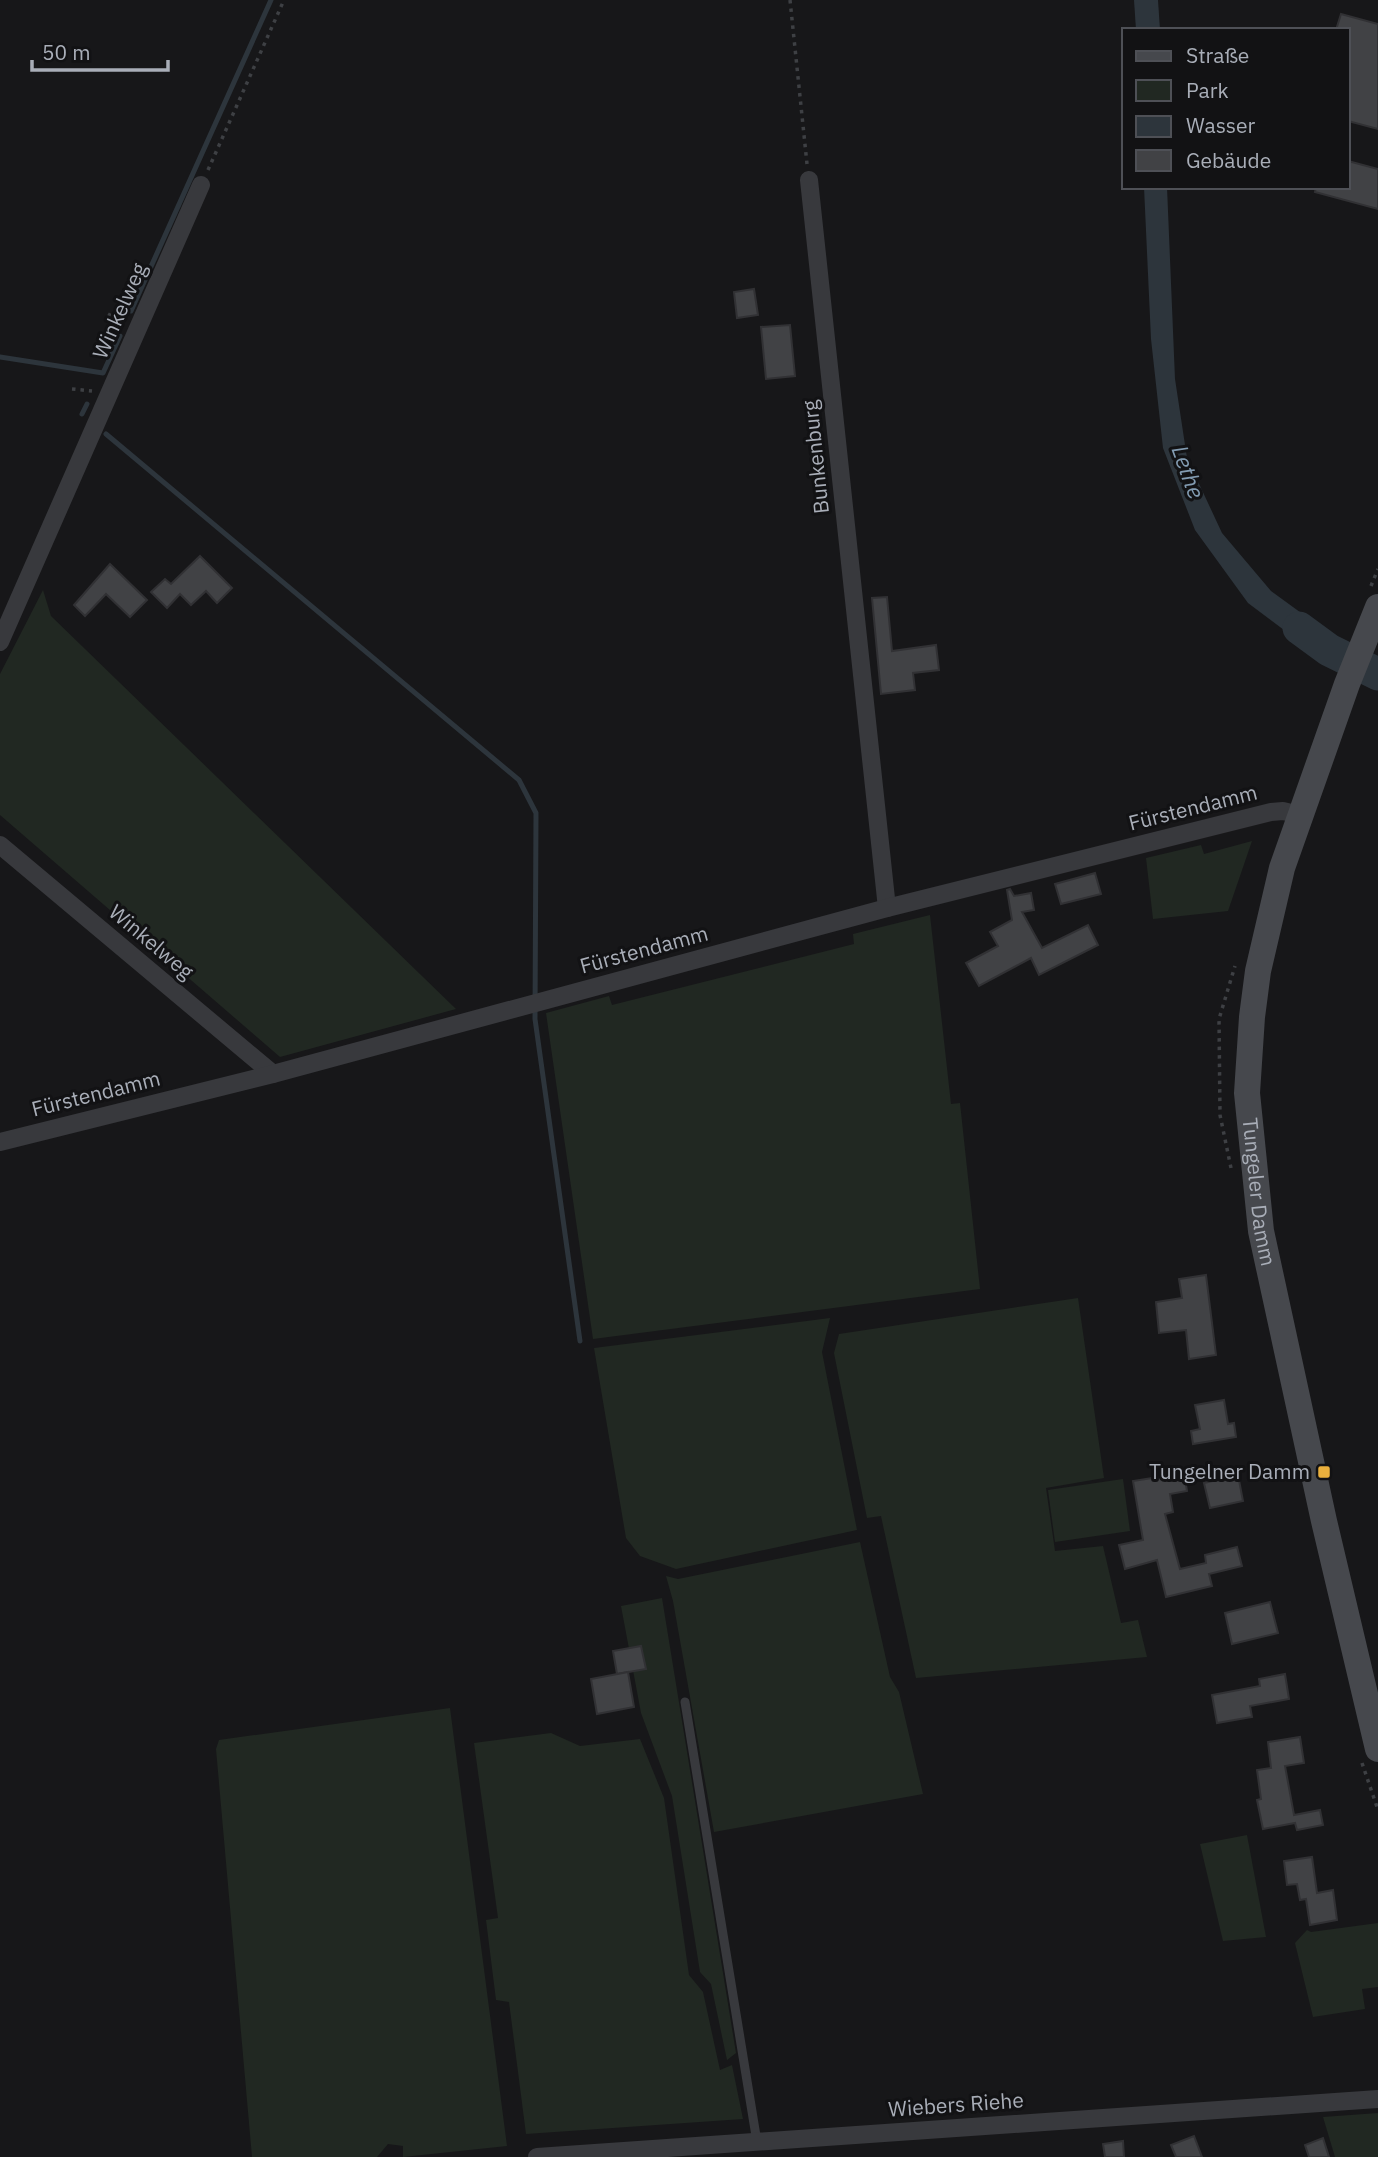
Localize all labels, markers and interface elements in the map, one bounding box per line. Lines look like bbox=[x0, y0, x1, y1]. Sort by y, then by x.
scale bar bbox=[32, 28, 168, 72]
legend bbox=[1122, 28, 1350, 189]
text: 50 m bbox=[42, 38, 91, 66]
text: Straße bbox=[1186, 41, 1249, 69]
text: Park bbox=[1186, 76, 1229, 104]
text: Wasser bbox=[1186, 111, 1256, 139]
text: Gebäude bbox=[1186, 146, 1271, 174]
street label: Winkelweg bbox=[85, 258, 153, 363]
street label: Bunkenburg bbox=[795, 399, 835, 515]
water label: Lethe bbox=[1165, 441, 1212, 503]
street label: Fürstendamm bbox=[1125, 778, 1260, 837]
street label: Winkelweg bbox=[103, 898, 200, 985]
street label: Fürstendamm bbox=[576, 918, 711, 980]
street label: Fürstendamm bbox=[28, 1064, 163, 1123]
street label: Tungeler Damm bbox=[1237, 1116, 1283, 1268]
place label: Tungelner Damm bbox=[1149, 1457, 1310, 1485]
marker: Tungelner Damm bbox=[1316, 1464, 1332, 1480]
street label: Wiebers Riehe bbox=[887, 2085, 1025, 2123]

